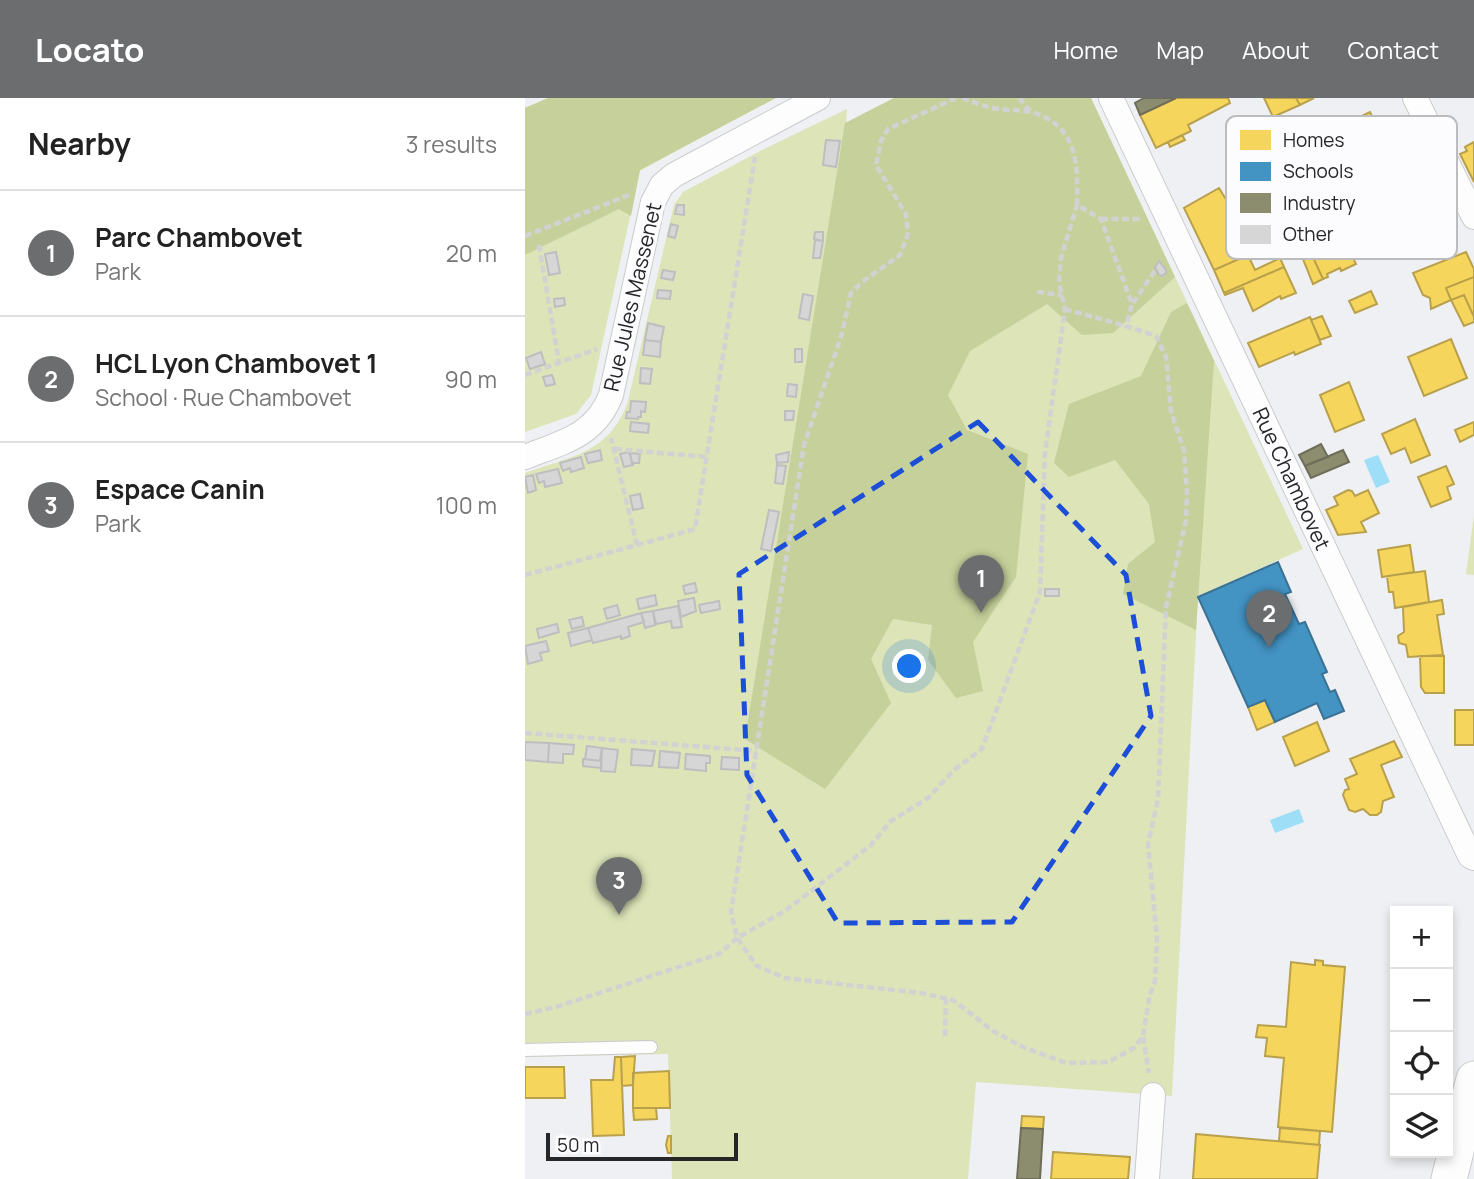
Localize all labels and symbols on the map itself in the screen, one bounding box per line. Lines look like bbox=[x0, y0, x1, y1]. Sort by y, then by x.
legend bbox=[1226, 116, 1457, 259]
text: Homes bbox=[1283, 127, 1344, 153]
text: Schools bbox=[1283, 158, 1353, 184]
text: Industry bbox=[1283, 190, 1356, 216]
street label: Rue Jules Massenet bbox=[597, 199, 667, 394]
text: Other bbox=[1283, 221, 1334, 247]
street label: Rue Chambovet bbox=[1247, 403, 1337, 555]
pin: 1 bbox=[958, 555, 1004, 613]
pin: 2 bbox=[1246, 590, 1292, 648]
your location bbox=[892, 649, 926, 683]
pin: 3 bbox=[596, 857, 642, 915]
scale bar bbox=[546, 1130, 739, 1162]

